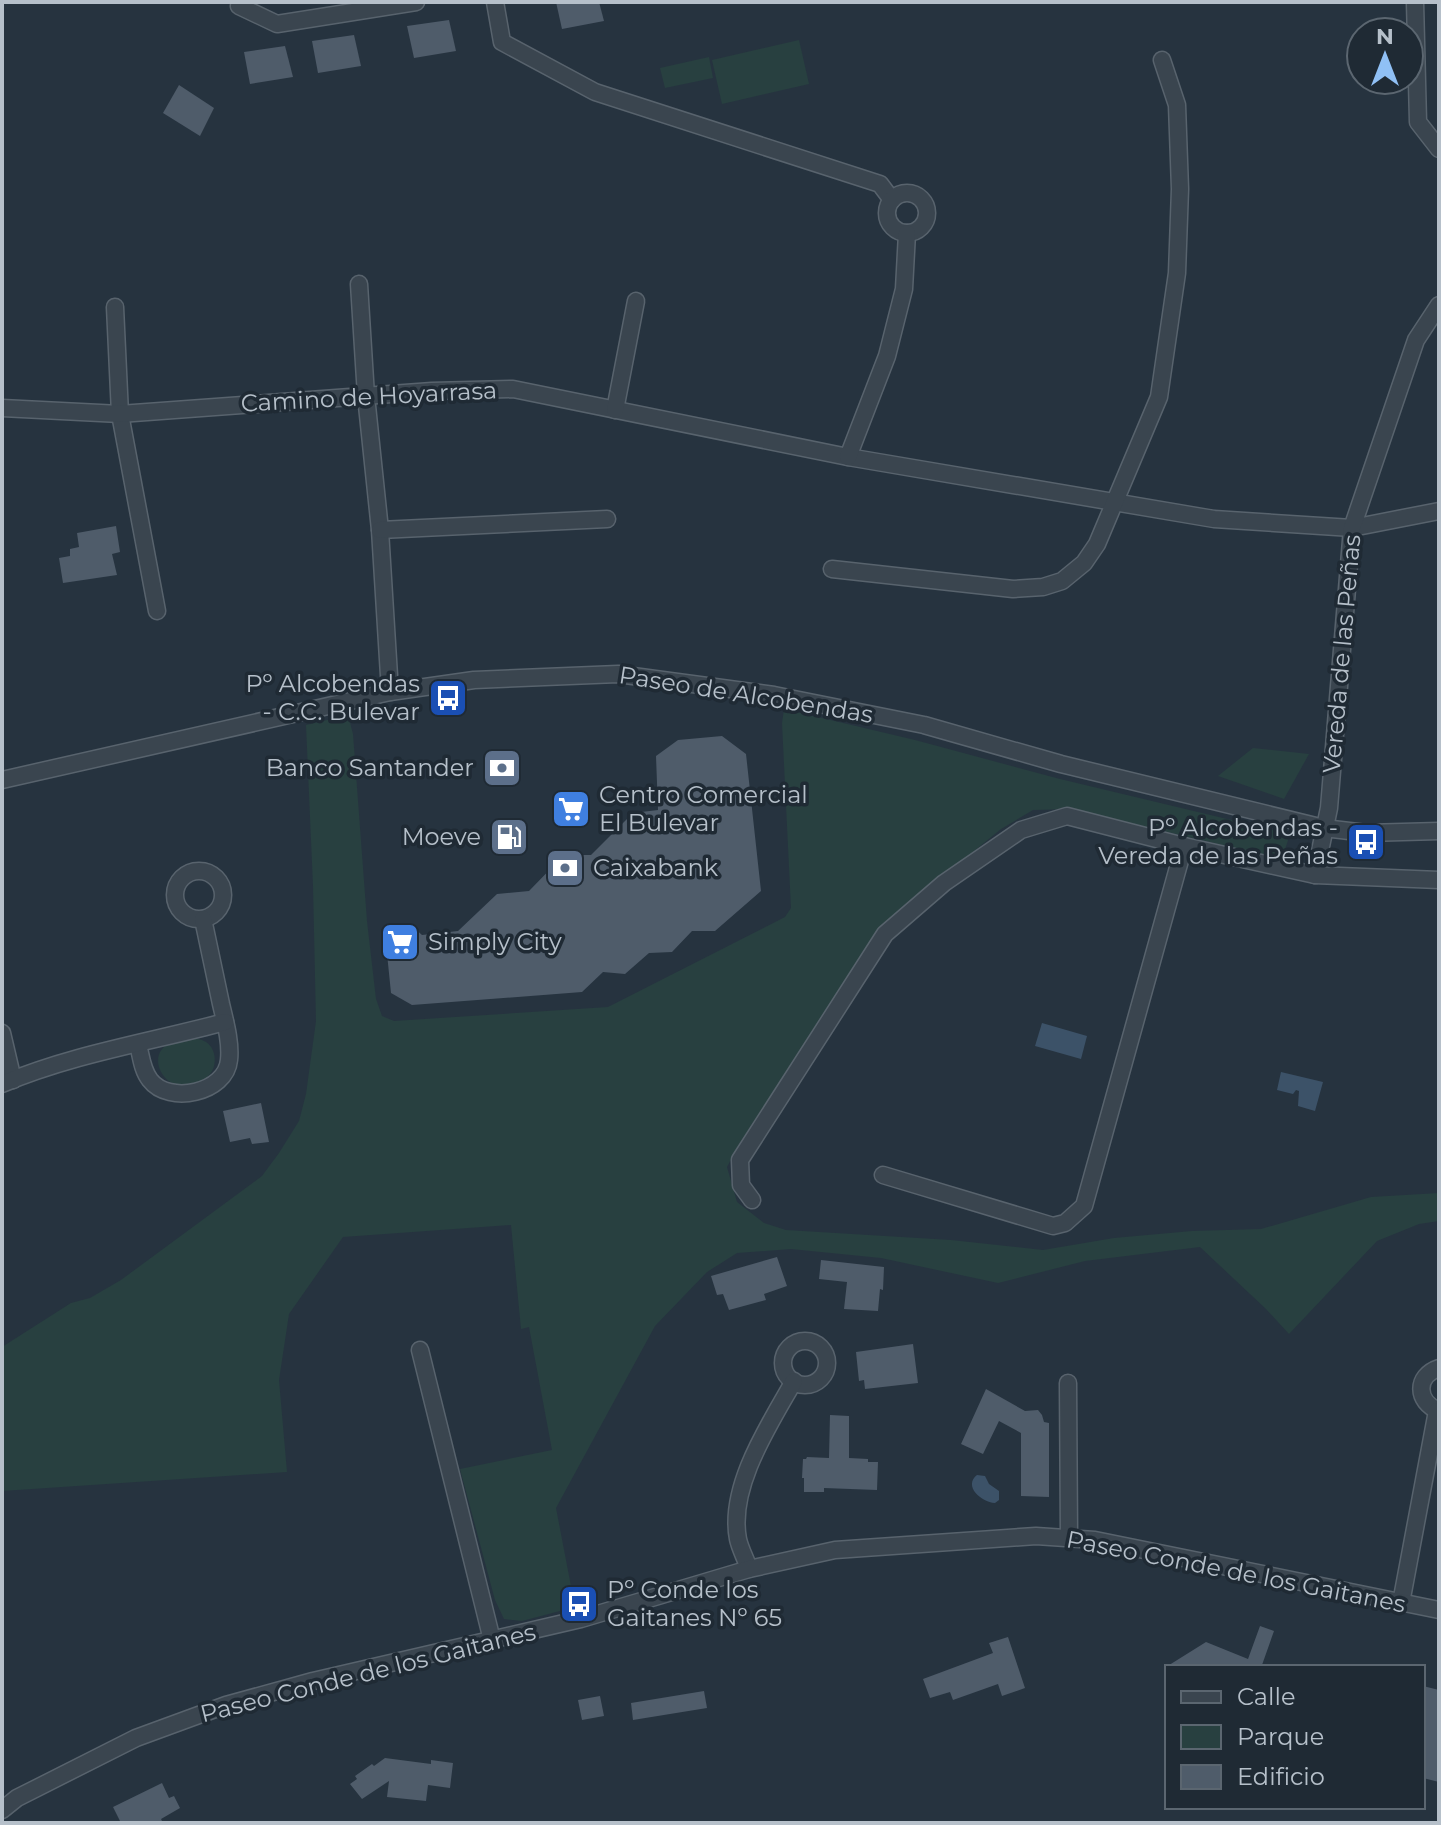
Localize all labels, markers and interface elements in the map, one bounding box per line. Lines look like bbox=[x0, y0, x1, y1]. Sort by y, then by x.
north arrow bbox=[1345, 16, 1425, 96]
text: N bbox=[1376, 23, 1394, 50]
street label: Camino de Hoyarrasa bbox=[240, 375, 498, 418]
street label: Vereda de las Peñas bbox=[1317, 533, 1366, 775]
street label: Paseo de Alcobendas bbox=[617, 660, 875, 729]
place label: Pº Alcobendas - C.C. Bulevar bbox=[245, 669, 420, 726]
bus stop icon: Pº Alcobendas - C.C. Bulevar bbox=[427, 677, 469, 719]
bank icon: Banco Santander bbox=[481, 747, 523, 789]
place label: Banco Santander bbox=[266, 753, 474, 782]
place label: Centro Comercial El Bulevar bbox=[599, 780, 808, 837]
supermarket icon: Centro Comercial El Bulevar bbox=[550, 788, 592, 830]
place label: Pº Alcobendas - Vereda de las Peñas bbox=[1098, 813, 1338, 870]
fuel station icon: Moeve bbox=[488, 816, 530, 858]
bus stop icon: Pº Alcobendas - Vereda de las Peñas bbox=[1345, 821, 1387, 863]
place label: Moeve bbox=[402, 822, 481, 851]
bank icon: Caixabank bbox=[544, 847, 586, 889]
place label: Caixabank bbox=[593, 853, 719, 882]
supermarket icon: Simply City bbox=[379, 921, 421, 963]
place label: Simply City bbox=[428, 927, 562, 956]
street label: Paseo Conde de los Gaitanes bbox=[1064, 1524, 1408, 1619]
place label: Pº Conde los Gaitanes Nº 65 bbox=[607, 1575, 782, 1632]
bus stop icon: Pº Conde los Gaitanes Nº 65 bbox=[558, 1583, 600, 1625]
street label: Paseo Conde de los Gaitanes bbox=[197, 1617, 539, 1728]
legend bbox=[1165, 1665, 1425, 1809]
text: Calle bbox=[1237, 1682, 1295, 1711]
text: Parque bbox=[1237, 1722, 1324, 1751]
text: Edificio bbox=[1237, 1762, 1325, 1791]

